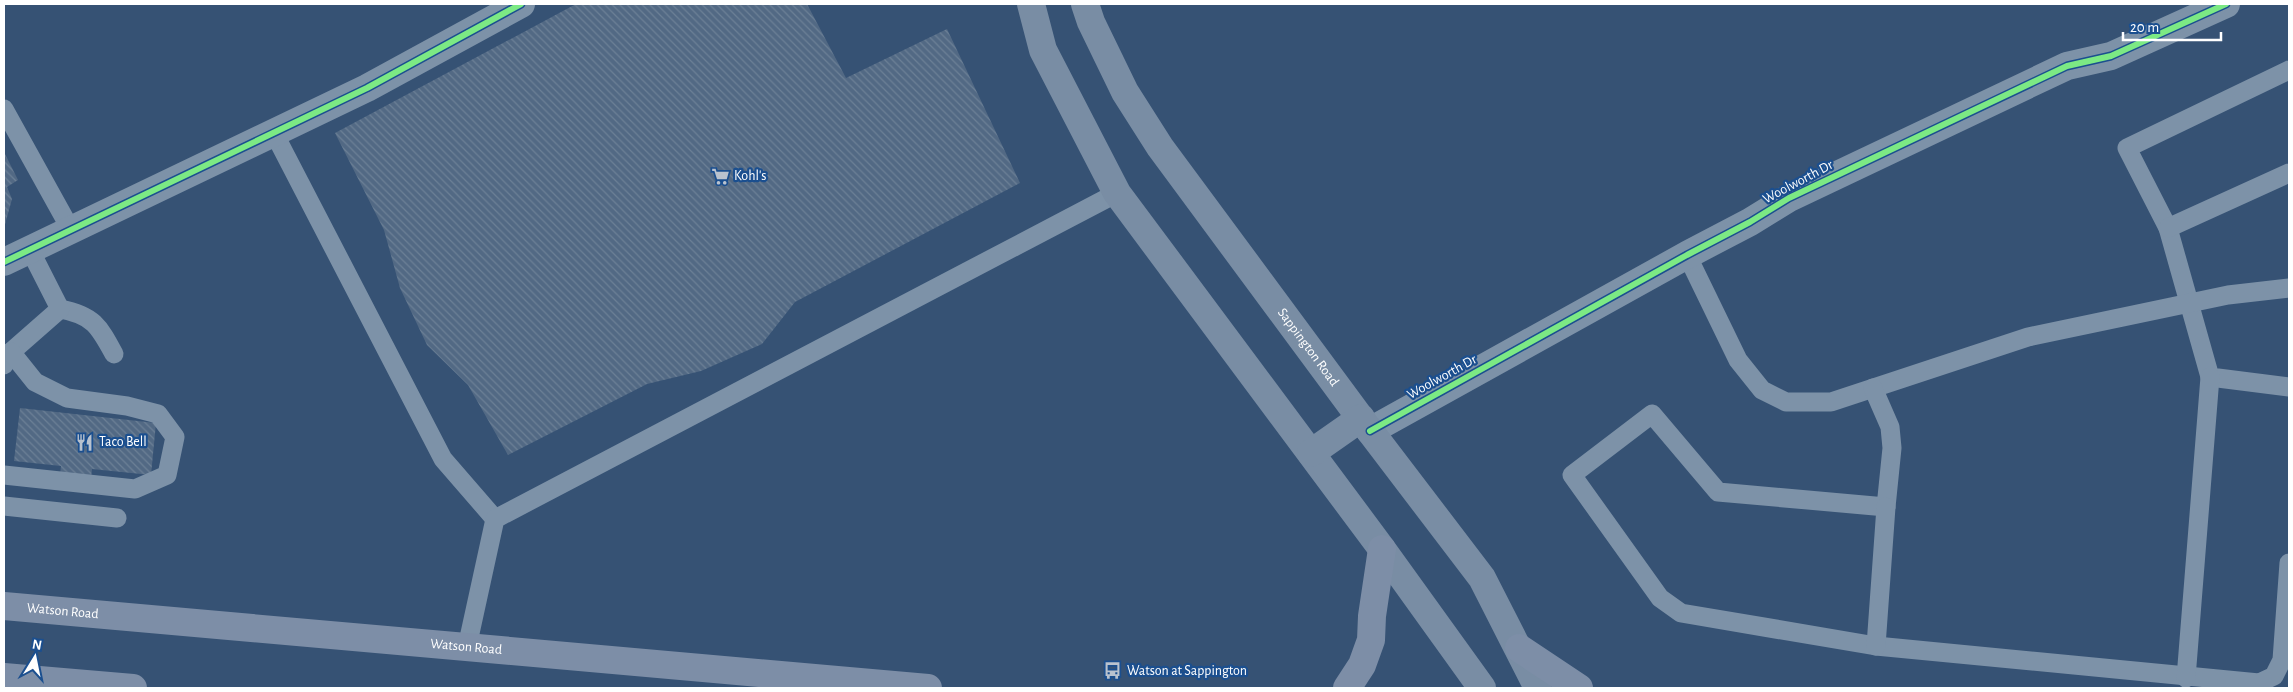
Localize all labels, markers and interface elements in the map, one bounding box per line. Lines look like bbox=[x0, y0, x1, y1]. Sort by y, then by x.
scale bar bbox=[2123, 10, 2220, 42]
text: 20 m bbox=[2130, 20, 2159, 35]
street label: Woolworth Dr bbox=[1761, 157, 1836, 206]
supermarket icon: Kohl's bbox=[710, 166, 730, 186]
place label: Kohl's bbox=[734, 169, 766, 183]
street label: Sappington Road bbox=[1275, 306, 1341, 389]
street label: Woolworth Dr bbox=[1405, 352, 1480, 402]
restaurant icon: Taco Bell bbox=[75, 432, 95, 452]
place label: Taco Bell bbox=[99, 435, 147, 449]
street label: Watson Road bbox=[26, 601, 99, 621]
north arrow bbox=[10, 632, 60, 682]
text: N bbox=[31, 637, 43, 653]
street label: Watson Road bbox=[430, 637, 503, 657]
bus stop icon: Watson at Sappington bbox=[1103, 661, 1123, 681]
place label: Watson at Sappington bbox=[1127, 664, 1247, 678]

